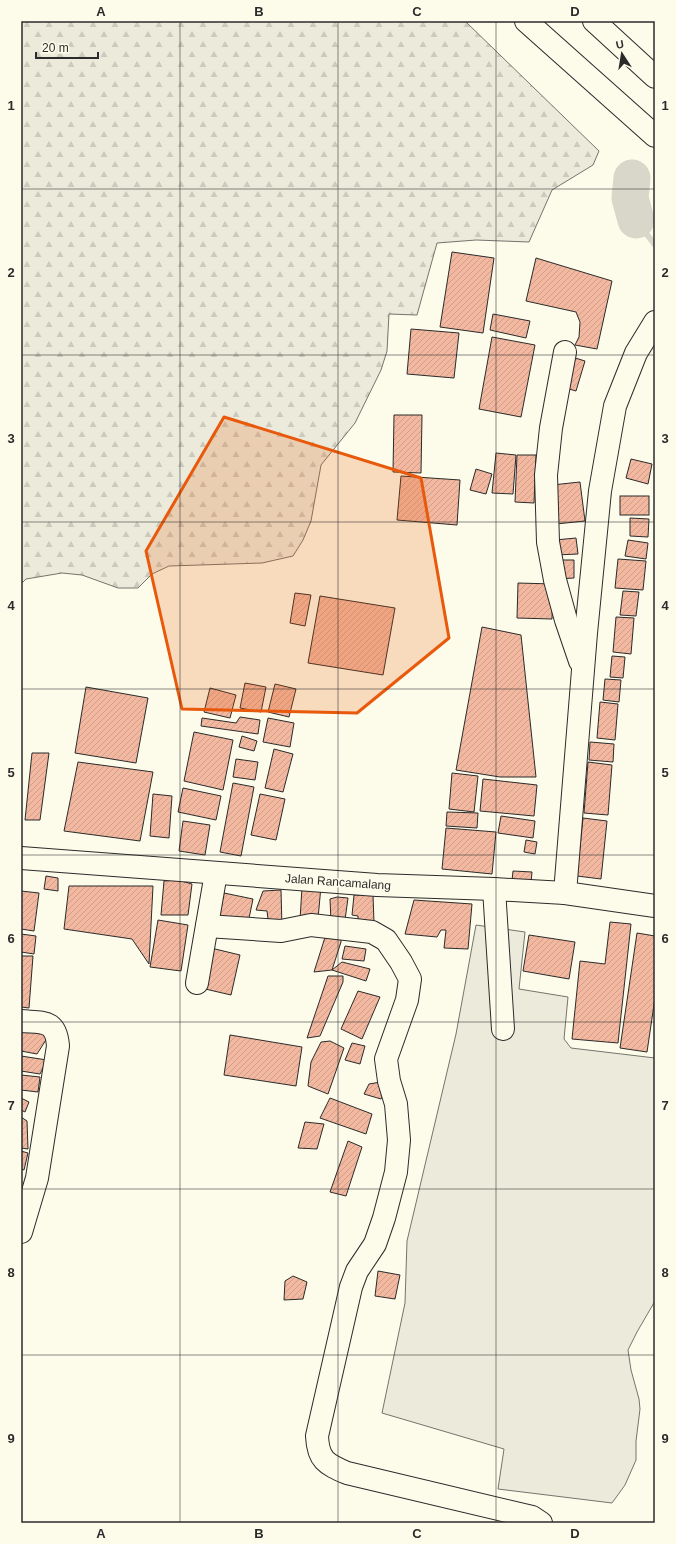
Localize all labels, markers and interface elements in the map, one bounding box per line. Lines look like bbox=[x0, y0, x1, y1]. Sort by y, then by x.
text: A bbox=[96, 4, 106, 19]
text: B bbox=[254, 4, 264, 19]
text: C bbox=[412, 4, 422, 19]
text: D bbox=[570, 4, 580, 19]
scale bar bbox=[36, 34, 98, 60]
north arrow bbox=[602, 34, 642, 74]
text: U bbox=[615, 38, 625, 51]
text: 20 m bbox=[42, 41, 69, 55]
text: 1 bbox=[7, 98, 15, 113]
text: 1 bbox=[661, 98, 669, 113]
text: 2 bbox=[7, 265, 15, 280]
text: 2 bbox=[661, 265, 669, 280]
text: 3 bbox=[7, 431, 15, 446]
text: 3 bbox=[661, 431, 669, 446]
text: 4 bbox=[7, 598, 15, 613]
text: 4 bbox=[661, 598, 669, 613]
text: 5 bbox=[7, 765, 15, 780]
text: 5 bbox=[661, 765, 669, 780]
street label: Jalan Rancamalang bbox=[285, 871, 391, 893]
text: 6 bbox=[7, 931, 15, 946]
text: 6 bbox=[661, 931, 669, 946]
text: 7 bbox=[7, 1098, 15, 1113]
text: 7 bbox=[661, 1098, 669, 1113]
text: 8 bbox=[7, 1265, 15, 1280]
text: 8 bbox=[661, 1265, 669, 1280]
text: 9 bbox=[7, 1431, 15, 1446]
text: 9 bbox=[661, 1431, 669, 1446]
text: A bbox=[96, 1526, 106, 1541]
text: B bbox=[254, 1526, 264, 1541]
text: C bbox=[412, 1526, 422, 1541]
text: D bbox=[570, 1526, 580, 1541]

